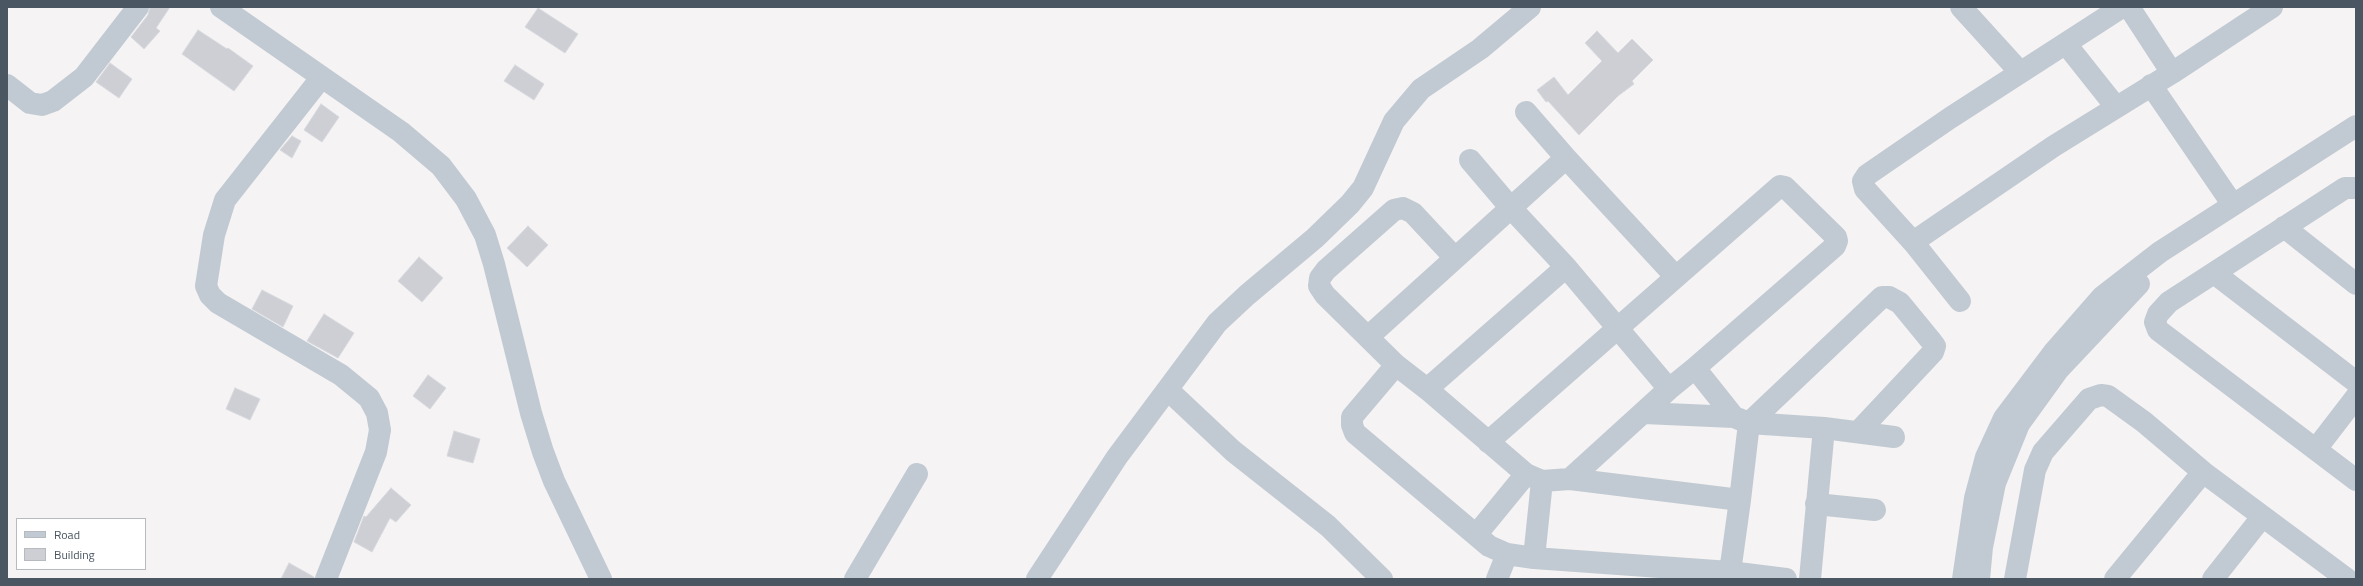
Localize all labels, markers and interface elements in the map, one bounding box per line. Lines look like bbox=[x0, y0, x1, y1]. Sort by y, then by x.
legend bbox=[16, 518, 146, 570]
text: Road bbox=[54, 525, 80, 544]
text: Building bbox=[54, 545, 95, 564]

